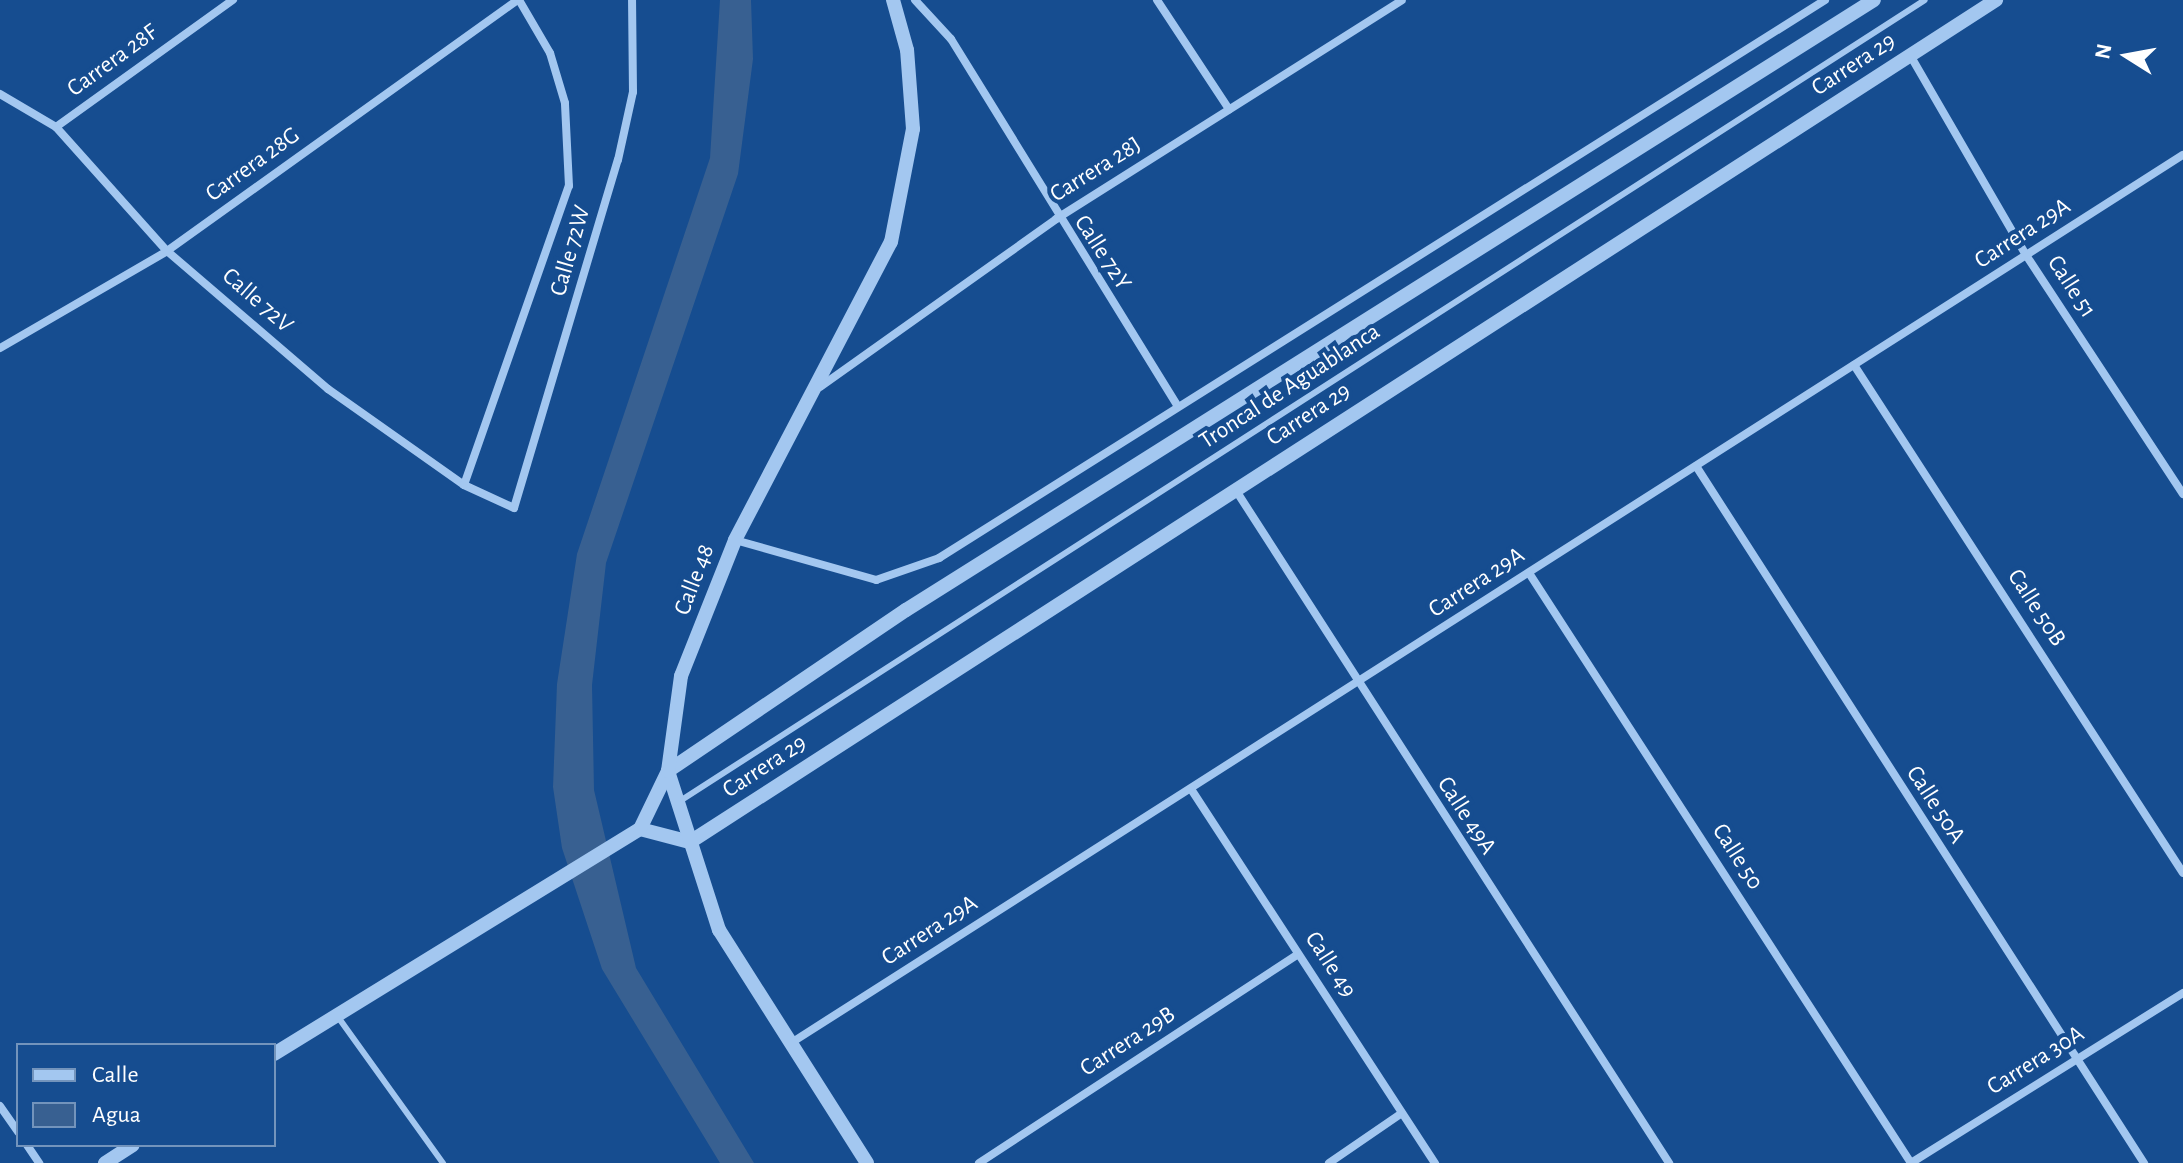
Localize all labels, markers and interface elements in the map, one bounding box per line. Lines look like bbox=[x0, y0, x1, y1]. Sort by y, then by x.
north arrow bbox=[2087, 16, 2167, 96]
street label: Carrera 28F bbox=[62, 18, 164, 104]
street label: Carrera 29 bbox=[1806, 27, 1902, 103]
text: N bbox=[2091, 42, 2116, 61]
street label: Carrera 28G bbox=[200, 121, 306, 209]
street label: Carrera 28J bbox=[1045, 131, 1147, 209]
street label: Carrera 29A bbox=[1970, 192, 2076, 276]
street label: Calle 72W bbox=[544, 202, 598, 300]
street label: Calle 72Y bbox=[1067, 210, 1137, 296]
street label: Calle 51 bbox=[2040, 250, 2102, 324]
street label: Calle 72V bbox=[216, 262, 298, 340]
street label: Troncal de Aguablanca bbox=[1194, 318, 1386, 456]
street label: Carrera 29 bbox=[1261, 377, 1357, 453]
street label: Calle 48 bbox=[668, 541, 722, 619]
street label: Carrera 29A bbox=[1424, 541, 1530, 625]
street label: Calle 50B bbox=[2000, 564, 2072, 652]
street label: Carrera 29 bbox=[717, 729, 813, 805]
street label: Calle 50A bbox=[1899, 761, 1971, 849]
street label: Calle 49A bbox=[1430, 772, 1502, 860]
street label: Calle 50 bbox=[1705, 818, 1769, 896]
street label: Carrera 29A bbox=[877, 889, 983, 973]
street label: Calle 49 bbox=[1298, 926, 1362, 1004]
street label: Carrera 29B bbox=[1075, 1001, 1181, 1083]
street label: Carrera 30A bbox=[1982, 1020, 2090, 1102]
legend bbox=[16, 1043, 276, 1147]
text: Calle bbox=[92, 1063, 139, 1087]
text: Agua bbox=[92, 1103, 141, 1127]

